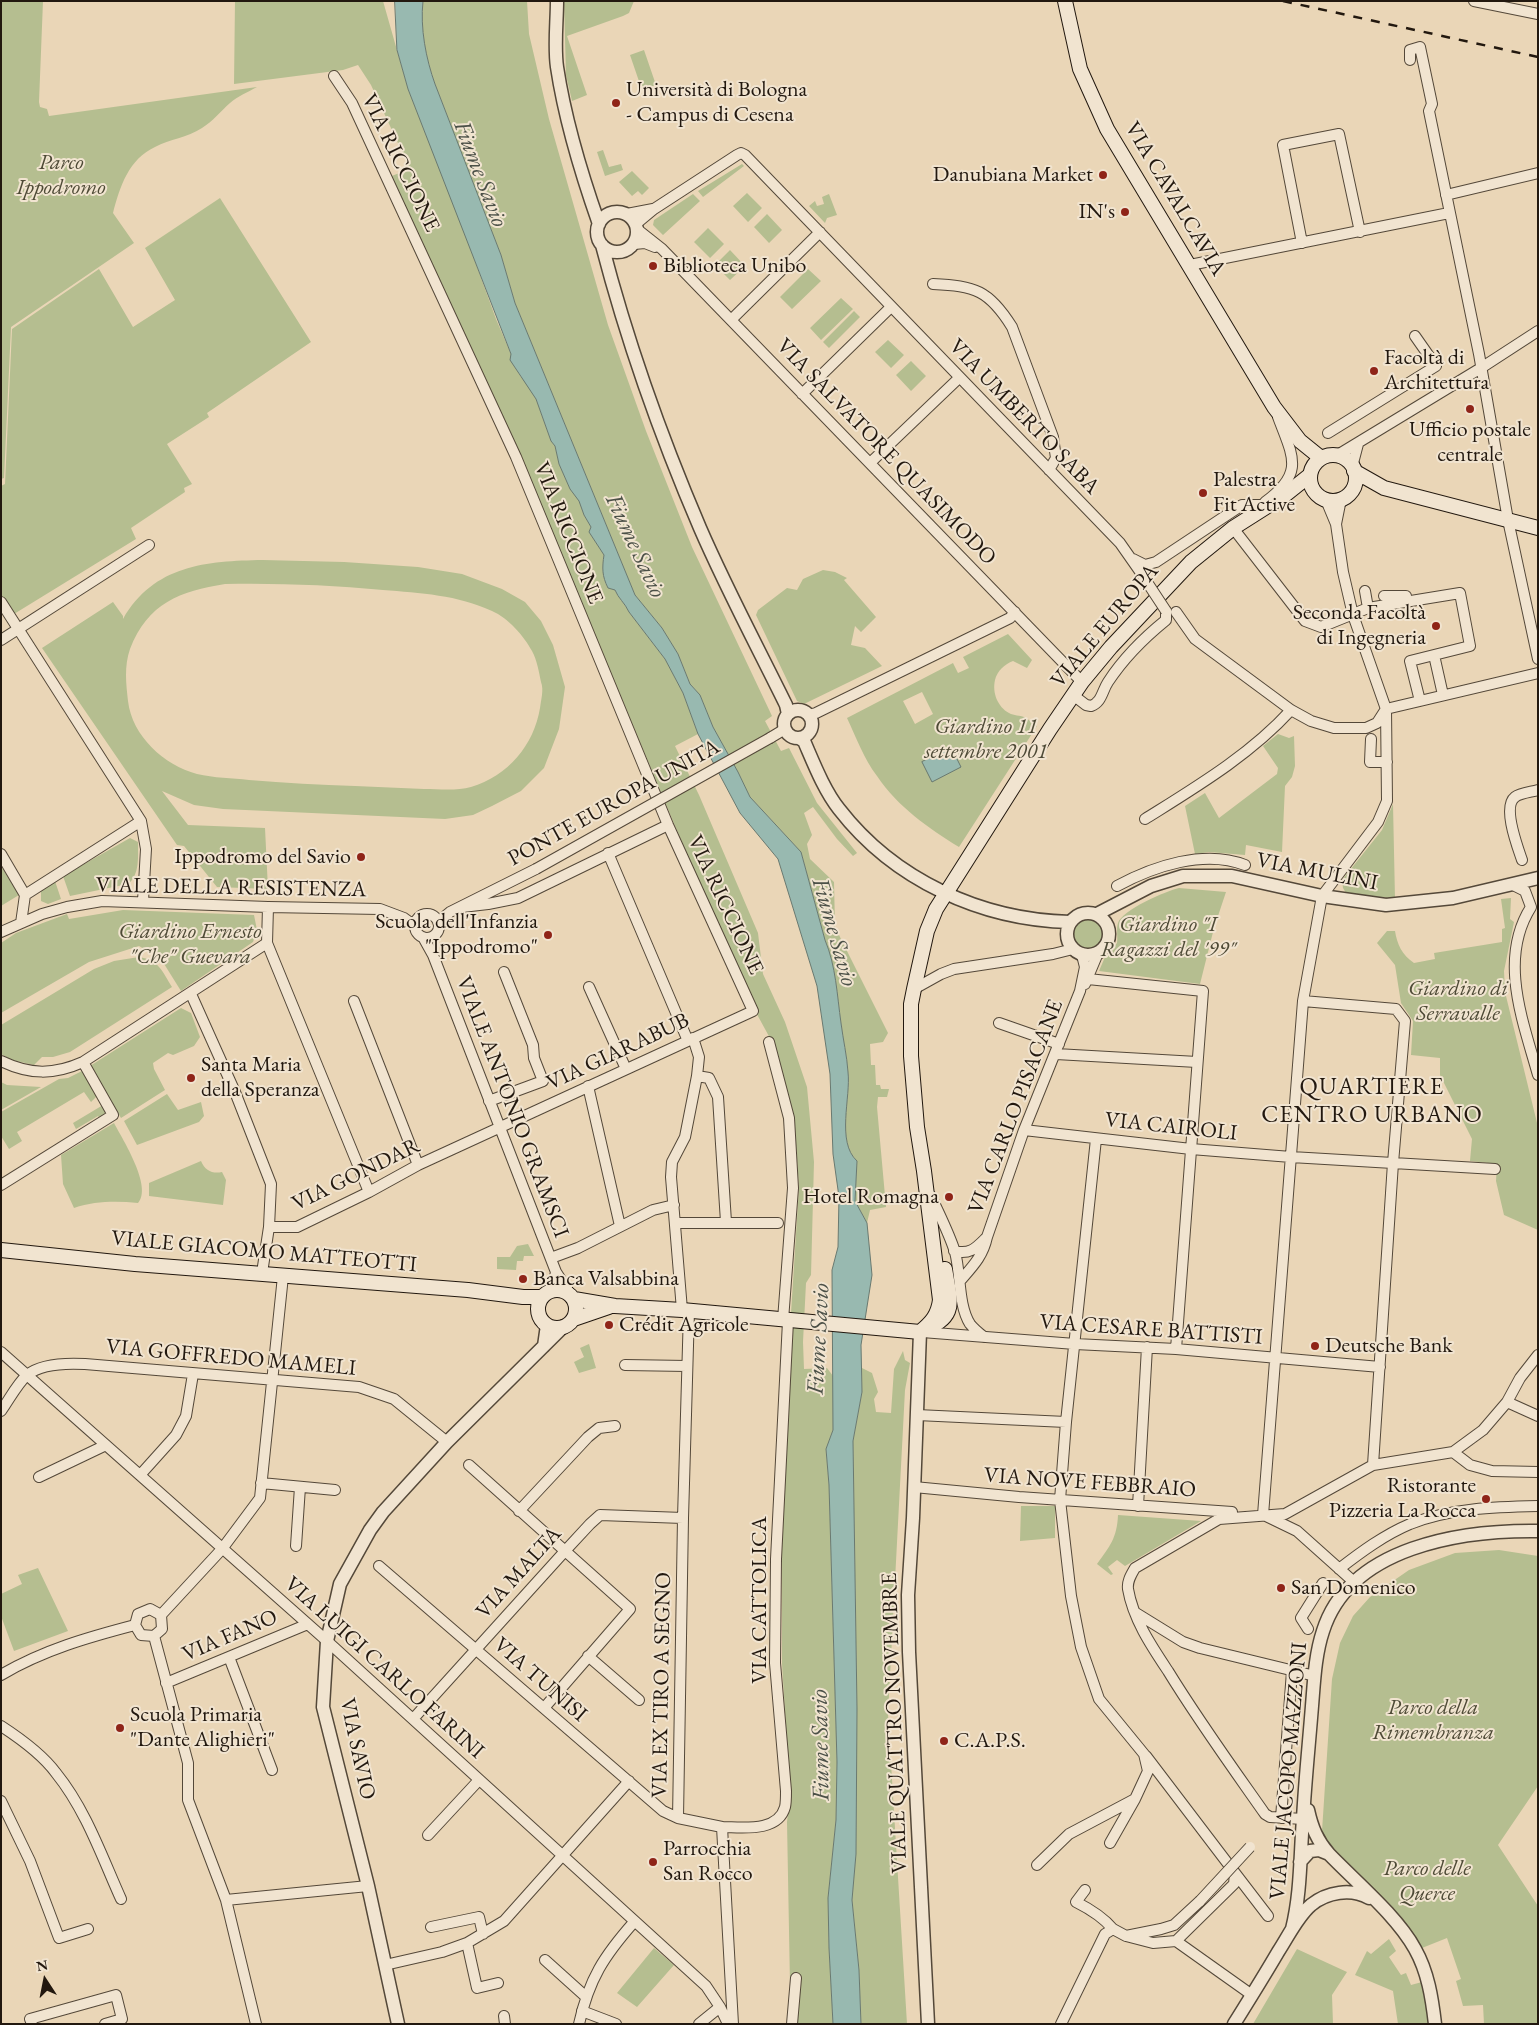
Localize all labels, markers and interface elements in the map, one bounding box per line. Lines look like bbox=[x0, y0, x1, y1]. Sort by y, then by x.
place label: Università di Bologna - Campus di Cesena bbox=[626, 77, 807, 128]
street label: VIA RICCIONE bbox=[355, 90, 445, 236]
marker: Università di Bologna - Campus di Cesena bbox=[610, 97, 622, 109]
water label: Fiume Savio bbox=[447, 117, 513, 231]
street label: VIA CAVALCAVIA bbox=[1119, 117, 1231, 281]
park label: Parco Ippodromo bbox=[16, 150, 106, 202]
place label: Danubiana Market bbox=[933, 162, 1093, 188]
marker: Danubiana Market bbox=[1097, 169, 1109, 181]
place label: IN's bbox=[1079, 199, 1115, 225]
marker: IN's bbox=[1119, 206, 1131, 218]
place label: Biblioteca Unibo bbox=[663, 253, 806, 279]
marker: Biblioteca Unibo bbox=[647, 260, 659, 272]
street label: VIA SALVATORE QUASIMODO bbox=[771, 333, 1001, 571]
street label: VIA UMBERTO SABA bbox=[943, 334, 1105, 500]
place label: Facoltà di Architettura bbox=[1384, 345, 1489, 396]
marker: Facoltà di Architettura bbox=[1368, 365, 1380, 377]
marker: Ufficio postale centrale bbox=[1464, 403, 1476, 415]
place label: Ufficio postale centrale bbox=[1409, 417, 1531, 468]
street label: VIA RICCIONE bbox=[528, 458, 608, 608]
place label: Palestra Fit Active bbox=[1213, 467, 1295, 518]
marker: Palestra Fit Active bbox=[1197, 487, 1209, 499]
water label: Fiume Savio bbox=[598, 489, 672, 603]
street label: VIALE EUROPA bbox=[1046, 559, 1164, 693]
place label: Seconda Facoltà di Ingegneria bbox=[1293, 600, 1426, 651]
marker: Seconda Facoltà di Ingegneria bbox=[1430, 620, 1442, 632]
park label: Giardino 11 settembre 2001 bbox=[924, 714, 1048, 766]
street label: PONTE EUROPA UNITA bbox=[504, 734, 724, 872]
street label: VIA RICCIONE bbox=[681, 831, 769, 979]
place label: Ippodromo del Savio bbox=[174, 844, 351, 870]
street label: VIA MULINI bbox=[1254, 847, 1380, 897]
marker: Ippodromo del Savio bbox=[355, 851, 367, 863]
street label: VIALE DELLA RESISTENZA bbox=[96, 872, 366, 904]
water label: Fiume Savio bbox=[805, 874, 863, 990]
place label: Scuola dell'Infanzia "Ippodromo" bbox=[375, 909, 538, 960]
park label: Giardino "I Ragazzi del '99" bbox=[1100, 912, 1236, 964]
park label: Giardino Ernesto "Che" Guevara bbox=[118, 919, 262, 970]
marker: Scuola dell'Infanzia "Ippodromo" bbox=[542, 929, 554, 941]
street label: VIALE ANTONIO GRAMSCI bbox=[450, 973, 574, 1241]
park label: Giardino di Serravalle bbox=[1408, 976, 1508, 1028]
street label: VIA CARLO PISACANE bbox=[963, 996, 1069, 1218]
street label: VIA GIARABUB bbox=[542, 1007, 694, 1097]
place label: Santa Maria della Speranza bbox=[201, 1052, 319, 1104]
marker: Santa Maria della Speranza bbox=[185, 1072, 197, 1084]
district label: QUARTIERE CENTRO URBANO bbox=[1260, 1073, 1484, 1129]
street label: VIA CAIROLI bbox=[1103, 1107, 1239, 1147]
street label: VIA GONDAR bbox=[288, 1133, 424, 1217]
place label: Hotel Romagna bbox=[803, 1184, 939, 1210]
marker: Hotel Romagna bbox=[943, 1191, 955, 1203]
street label: VIALE GIACOMO MATTEOTTI bbox=[110, 1225, 418, 1279]
place label: Banca Valsabbina bbox=[533, 1266, 679, 1292]
marker: Banca Valsabbina bbox=[517, 1273, 529, 1285]
water label: Fiume Savio bbox=[802, 1283, 836, 1395]
street label: VIA CESARE BATTISTI bbox=[1039, 1309, 1263, 1351]
place label: Crédit Agricole bbox=[619, 1312, 749, 1338]
marker: Crédit Agricole bbox=[603, 1319, 615, 1331]
place label: Deutsche Bank bbox=[1325, 1333, 1453, 1359]
street label: VIA GOFFREDO MAMELI bbox=[105, 1334, 357, 1382]
marker: Deutsche Bank bbox=[1309, 1340, 1321, 1352]
street label: VIA NOVE FEBBRAIO bbox=[983, 1462, 1197, 1504]
place label: Ristorante Pizzeria La Rocca bbox=[1329, 1473, 1476, 1524]
marker: Ristorante Pizzeria La Rocca bbox=[1480, 1493, 1492, 1505]
street label: VIA CATTOLICA bbox=[747, 1516, 773, 1684]
street label: VIA MALTA bbox=[471, 1521, 567, 1625]
street label: VIA LUIGI CARLO FARINI bbox=[279, 1571, 489, 1765]
street label: VIA EX TIRO A SEGNO bbox=[647, 1572, 677, 1798]
street label: VIALE QUATTRO NOVEMBRE bbox=[877, 1572, 913, 1874]
place label: San Domenico bbox=[1291, 1575, 1416, 1601]
marker: San Domenico bbox=[1275, 1582, 1287, 1594]
street label: VIA FANO bbox=[178, 1604, 282, 1668]
street label: VIA TUNISI bbox=[488, 1632, 592, 1728]
street label: VIALE JACOPO MAZZONI bbox=[1265, 1641, 1313, 1901]
water label: Fiume Savio bbox=[806, 1689, 836, 1801]
park label: Parco della Rimembranza bbox=[1372, 1695, 1494, 1746]
street label: VIA SAVIO bbox=[333, 1696, 381, 1802]
place label: Scuola Primaria "Dante Alighieri" bbox=[130, 1702, 275, 1754]
marker: Scuola Primaria "Dante Alighieri" bbox=[114, 1722, 126, 1734]
place label: C.A.P.S. bbox=[954, 1728, 1026, 1754]
marker: C.A.P.S. bbox=[938, 1735, 950, 1747]
place label: Parrocchia San Rocco bbox=[663, 1836, 753, 1888]
marker: Parrocchia San Rocco bbox=[647, 1856, 659, 1868]
park label: Parco delle Querce bbox=[1383, 1856, 1471, 1908]
north arrow bbox=[20, 1955, 70, 2005]
text: N bbox=[35, 1955, 49, 1975]

